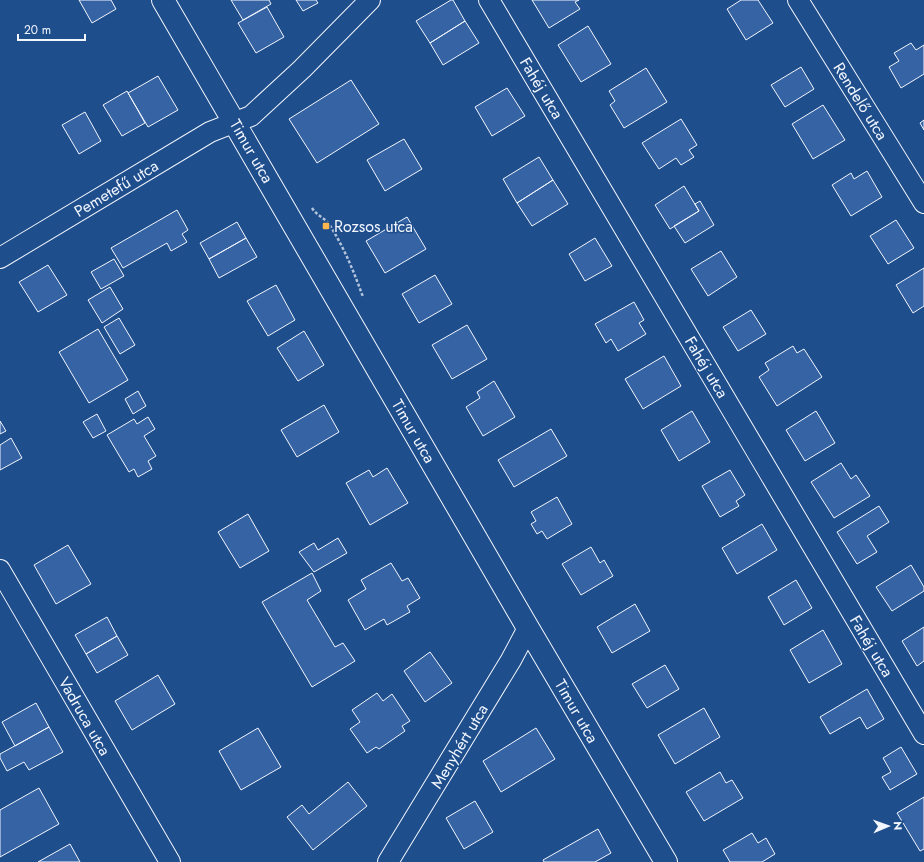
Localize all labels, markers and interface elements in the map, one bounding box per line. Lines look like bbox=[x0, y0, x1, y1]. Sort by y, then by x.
scale bar bbox=[18, 16, 85, 42]
text: 20 m bbox=[24, 21, 51, 39]
street label: Fahéj utca bbox=[514, 53, 569, 123]
street label: Rendelő utca bbox=[828, 58, 894, 145]
street label: Timur utca bbox=[224, 115, 279, 187]
street label: Pemetefű utca bbox=[70, 154, 163, 223]
place label: Rozsos utca bbox=[334, 215, 413, 238]
marker: Rozsos utca bbox=[321, 221, 331, 231]
street label: Fahéj utca bbox=[679, 332, 734, 402]
street label: Timur utca bbox=[386, 395, 441, 467]
street label: Fahéj utca bbox=[844, 611, 899, 681]
street label: Vadruca utca bbox=[53, 673, 116, 760]
street label: Timur utca bbox=[549, 675, 604, 747]
street label: Menyhért utca bbox=[425, 700, 494, 793]
north arrow bbox=[868, 806, 908, 846]
text: N bbox=[890, 821, 906, 830]

